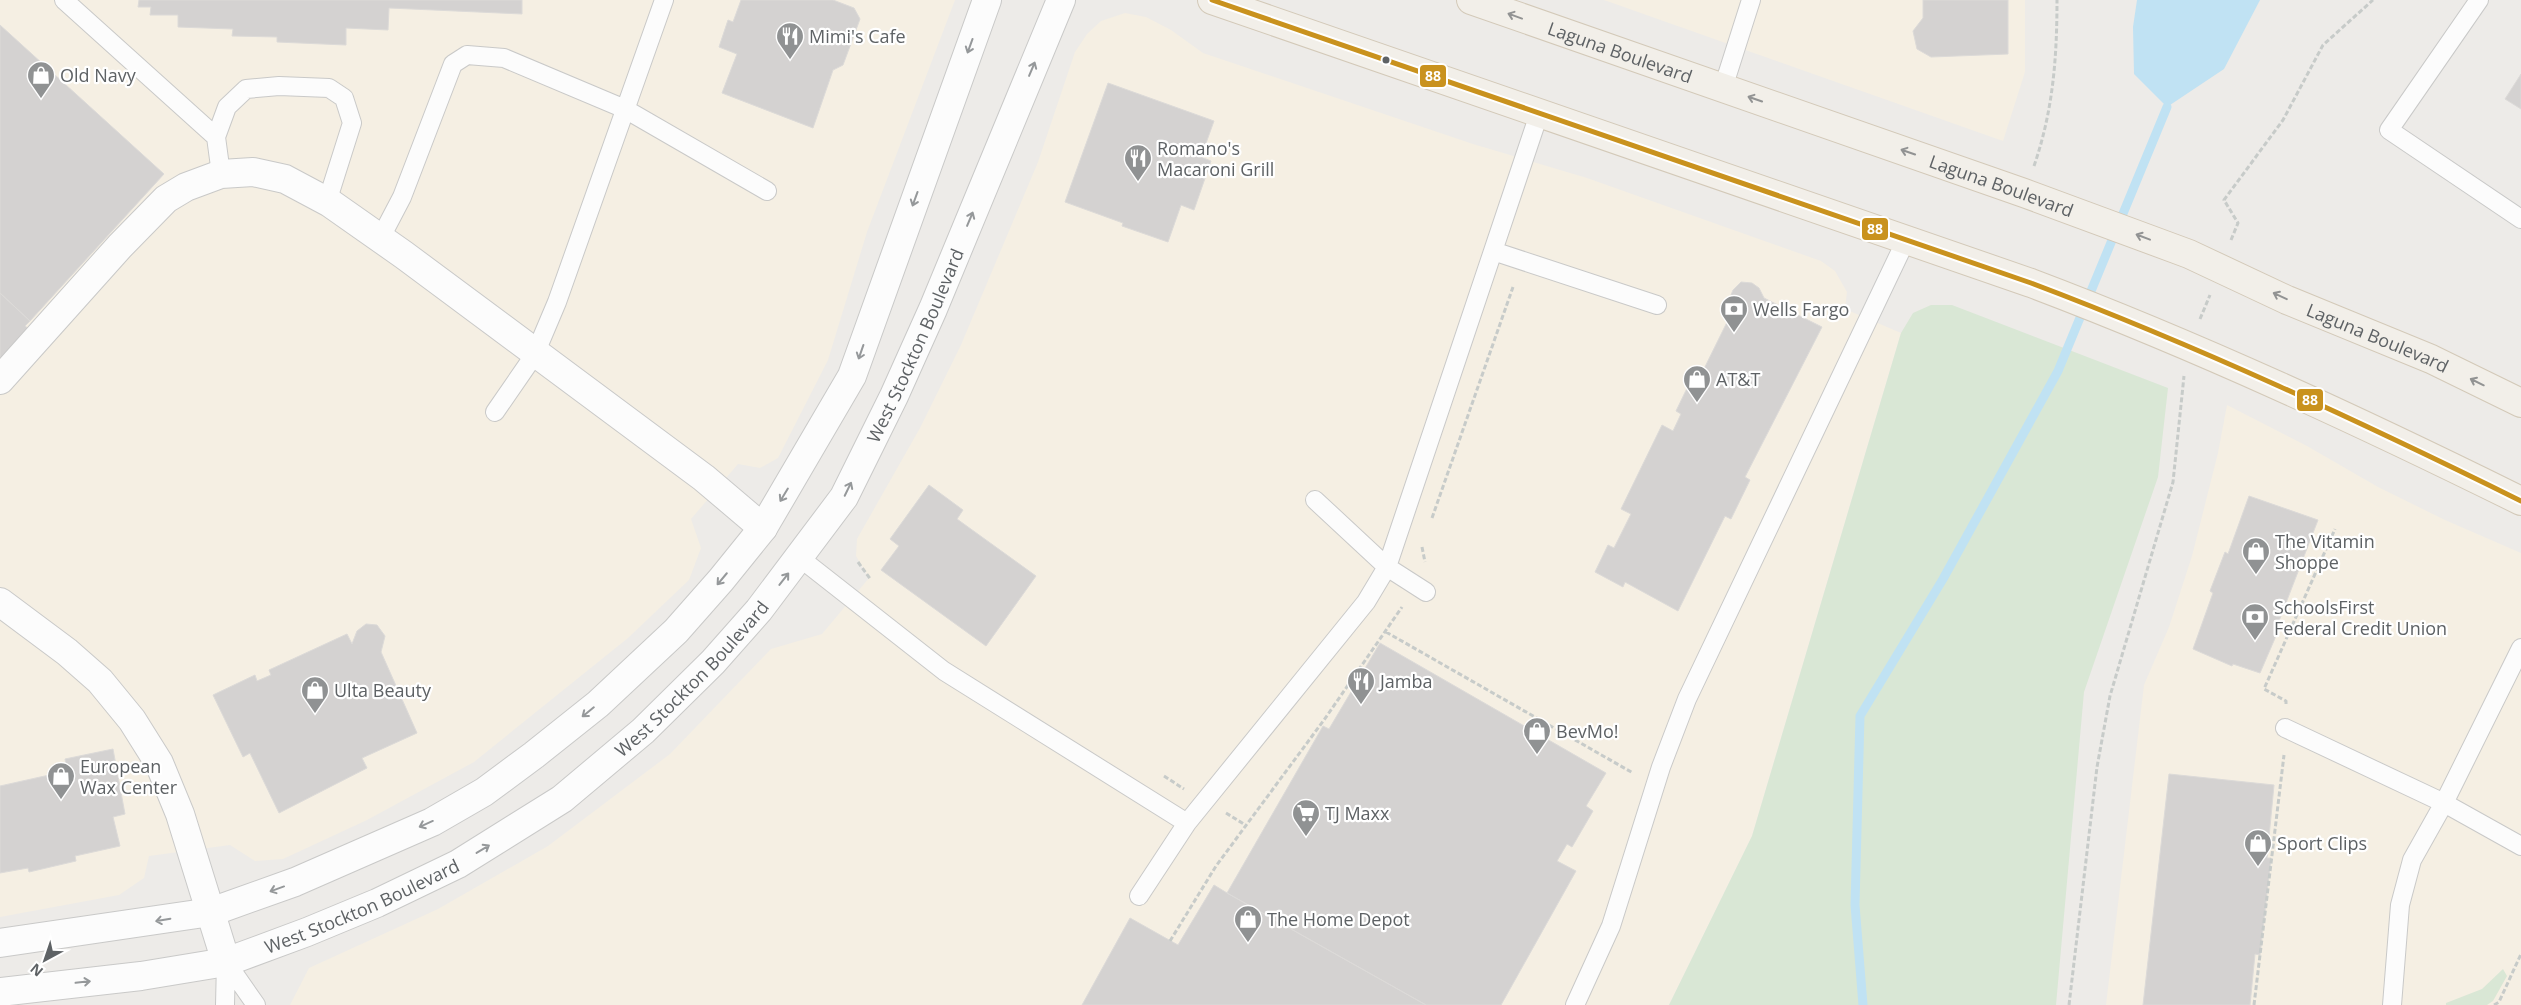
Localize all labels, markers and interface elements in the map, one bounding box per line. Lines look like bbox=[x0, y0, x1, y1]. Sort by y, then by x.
one-way arrow bbox=[1508, 11, 1523, 20]
street label: Laguna Boulevard bbox=[1545, 16, 1696, 88]
restaurant icon: Mimi's Cafe bbox=[775, 21, 805, 60]
place label: Mimi's Cafe bbox=[809, 24, 906, 48]
one-way arrow bbox=[965, 38, 974, 53]
unlabelled marker bbox=[1381, 55, 1391, 65]
shop icon: Old Navy bbox=[26, 60, 56, 99]
one-way arrow bbox=[1028, 62, 1038, 77]
place label: Old Navy bbox=[60, 63, 137, 87]
line badge: 88 bbox=[1419, 64, 1447, 88]
text: 88 bbox=[1425, 66, 1441, 85]
one-way arrow bbox=[1747, 94, 1763, 103]
place label: Romano's Macaroni Grill bbox=[1157, 136, 1274, 181]
restaurant icon: Romano's Macaroni Grill bbox=[1123, 143, 1153, 182]
one-way arrow bbox=[1901, 147, 1917, 156]
street label: Laguna Boulevard bbox=[1926, 149, 2077, 222]
one-way arrow bbox=[910, 191, 919, 206]
one-way arrow bbox=[965, 212, 975, 227]
line badge: 88 bbox=[1861, 217, 1889, 241]
text: 88 bbox=[1867, 219, 1883, 238]
one-way arrow bbox=[2136, 232, 2151, 241]
street label: West Stockton Boulevard bbox=[861, 245, 969, 446]
one-way arrow bbox=[2273, 291, 2288, 300]
bank icon: Wells Fargo bbox=[1719, 294, 1749, 333]
place label: Wells Fargo bbox=[1753, 297, 1849, 321]
street label: Laguna Boulevard bbox=[2303, 297, 2453, 378]
one-way arrow bbox=[856, 344, 865, 359]
shop icon: AT&T bbox=[1682, 364, 1712, 403]
place label: AT&T bbox=[1716, 367, 1760, 391]
one-way arrow bbox=[2470, 376, 2485, 386]
line badge: 88 bbox=[2296, 388, 2324, 412]
text: 88 bbox=[2302, 390, 2318, 409]
one-way arrow bbox=[843, 482, 853, 497]
one-way arrow bbox=[778, 487, 788, 501]
place label: The Vitamin Shoppe bbox=[2275, 529, 2375, 574]
shop icon: The Vitamin Shoppe bbox=[2241, 536, 2271, 575]
one-way arrow bbox=[716, 572, 727, 585]
one-way arrow bbox=[778, 573, 789, 586]
place label: SchoolsFirst Federal Credit Union bbox=[2274, 595, 2447, 640]
street label: West Stockton Boulevard bbox=[610, 596, 774, 762]
bank icon: SchoolsFirst Federal Credit Union bbox=[2240, 602, 2270, 641]
restaurant icon: Jamba bbox=[1346, 666, 1376, 705]
place label: Jamba bbox=[1378, 669, 1433, 693]
shop icon: Ulta Beauty bbox=[300, 675, 330, 714]
place label: Ulta Beauty bbox=[334, 678, 432, 702]
one-way arrow bbox=[582, 706, 595, 717]
shop icon: BevMo! bbox=[1522, 716, 1552, 755]
place label: BevMo! bbox=[1556, 719, 1619, 743]
place label: European Wax Center bbox=[80, 754, 178, 799]
shop icon: European Wax Center bbox=[46, 761, 76, 800]
supermarket icon: TJ Maxx bbox=[1291, 798, 1321, 837]
place label: TJ Maxx bbox=[1325, 801, 1390, 825]
one-way arrow bbox=[419, 820, 434, 830]
shop icon: Sport Clips bbox=[2243, 828, 2273, 867]
place label: Sport Clips bbox=[2277, 831, 2367, 855]
one-way arrow bbox=[475, 844, 489, 854]
street label: West Stockton Boulevard bbox=[261, 853, 463, 959]
one-way arrow bbox=[270, 885, 285, 894]
shop icon: The Home Depot bbox=[1233, 904, 1263, 943]
place label: The Home Depot bbox=[1267, 907, 1410, 931]
one-way arrow bbox=[155, 915, 171, 925]
north arrow bbox=[20, 935, 70, 985]
text: N bbox=[26, 959, 47, 981]
one-way arrow bbox=[75, 977, 91, 987]

